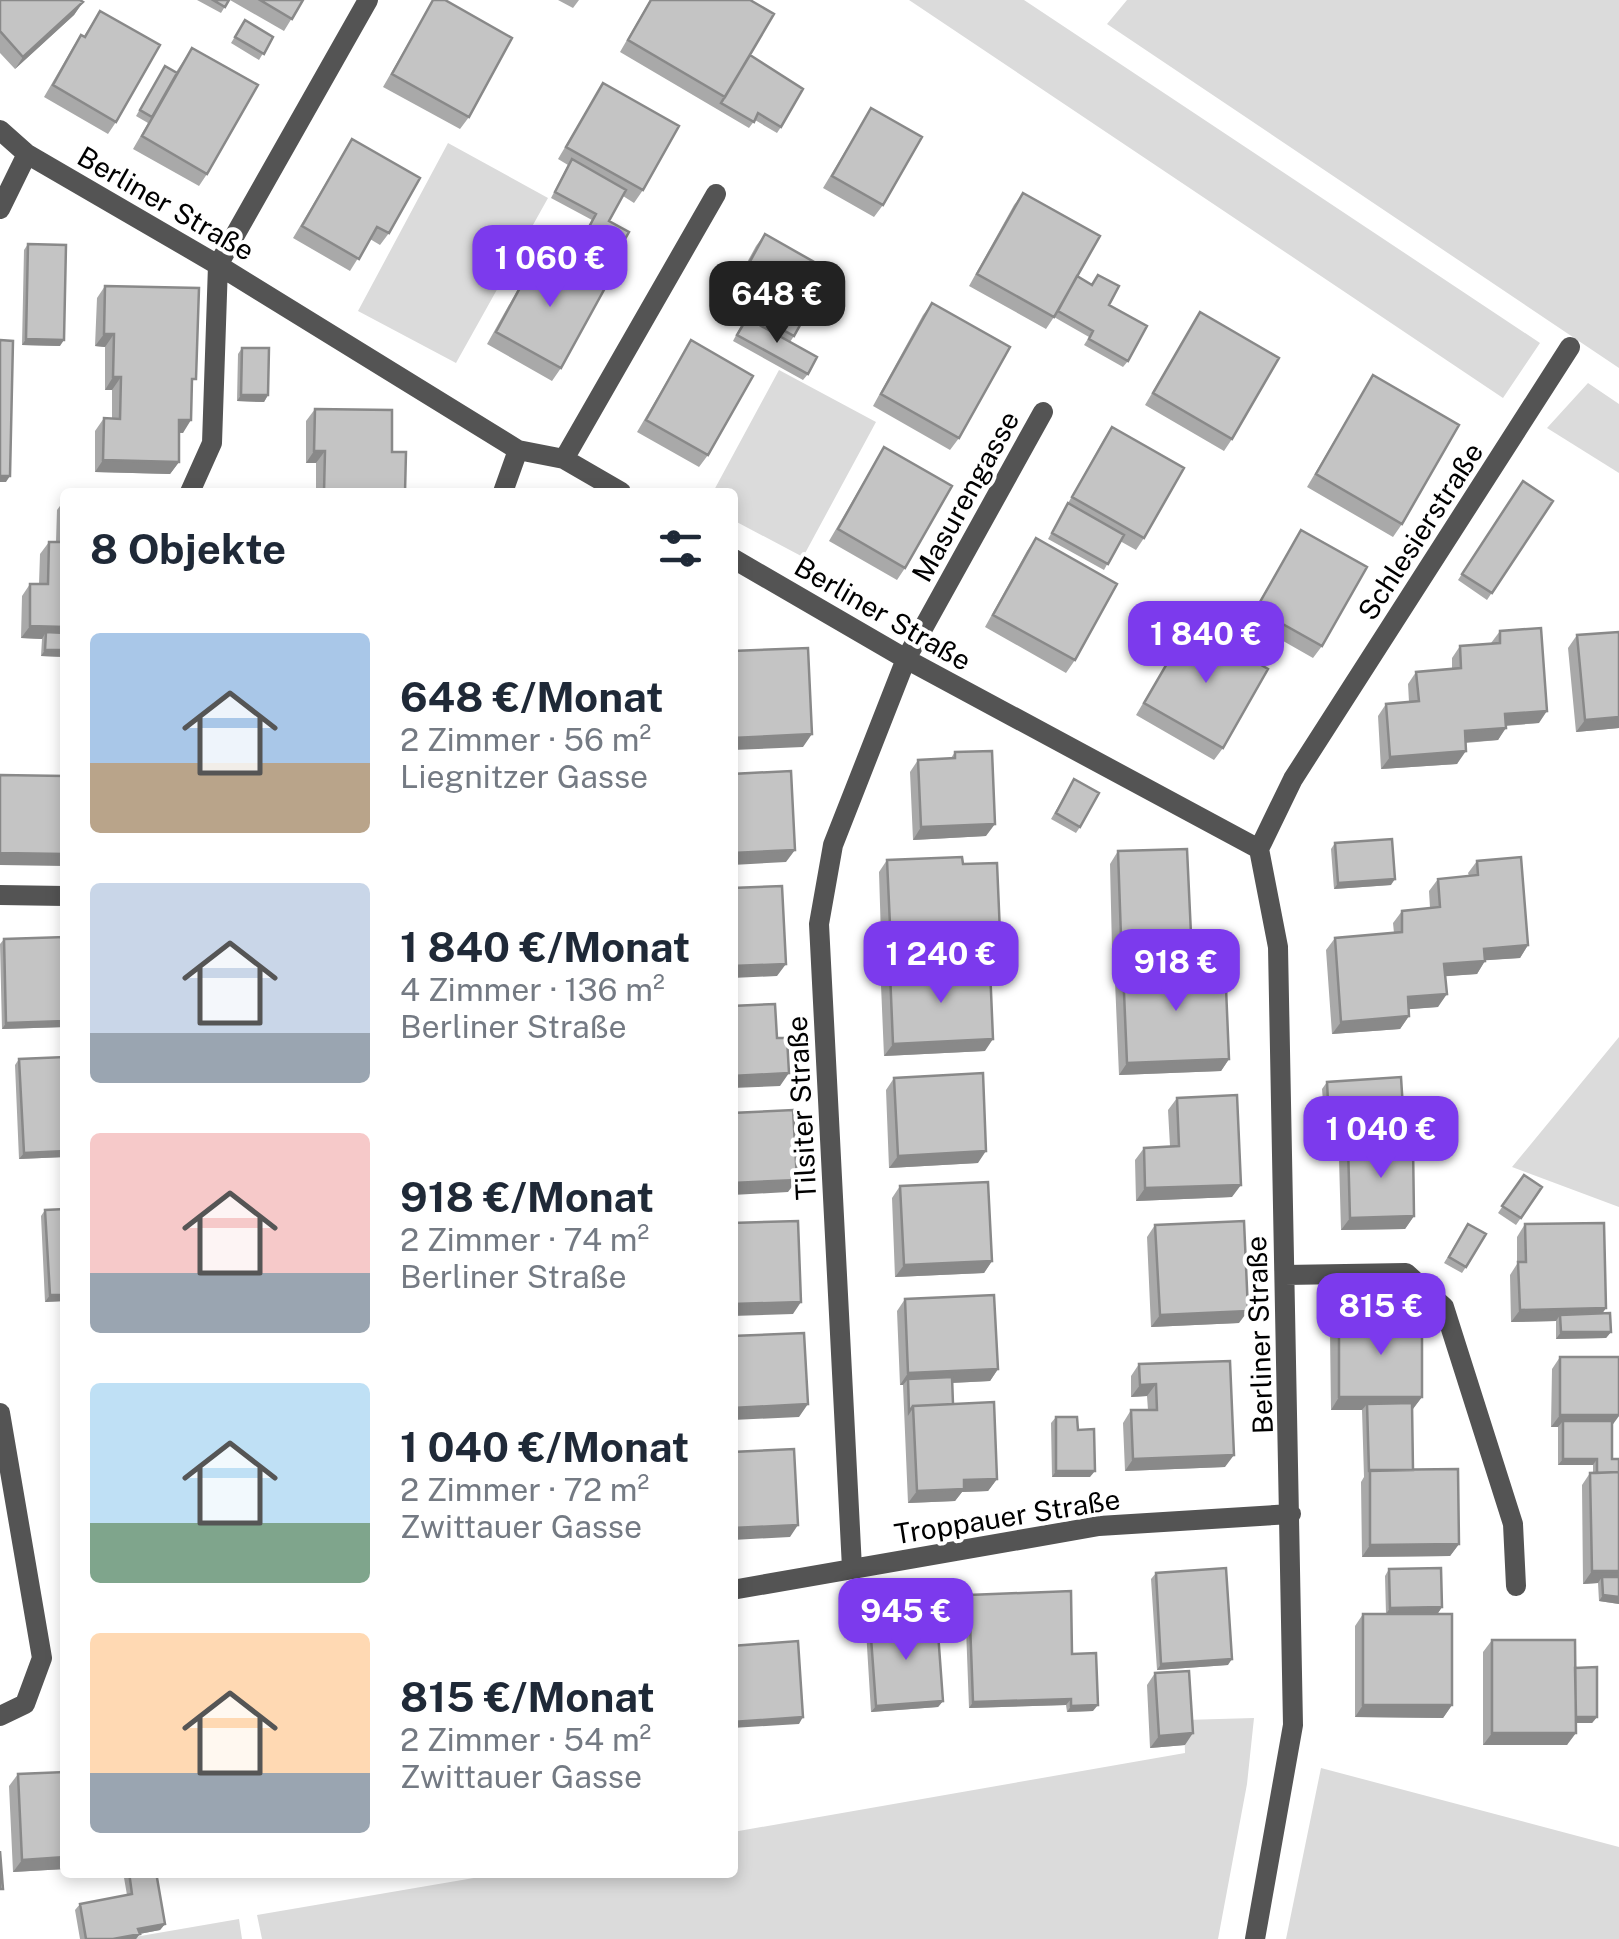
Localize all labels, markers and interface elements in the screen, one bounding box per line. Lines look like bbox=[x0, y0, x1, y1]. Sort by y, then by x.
street label: Berliner Straße bbox=[72, 139, 260, 267]
pin: 1 060 € bbox=[458, 225, 642, 310]
text: 1 060 € bbox=[494, 239, 606, 276]
pin: 648 € bbox=[707, 261, 847, 346]
text: 648 € bbox=[731, 275, 823, 312]
street label: Masurengasse bbox=[905, 405, 1025, 587]
street label: Schlesierstraße bbox=[1351, 436, 1489, 626]
icon: filters bbox=[653, 521, 708, 576]
text: 8 Objekte bbox=[90, 524, 286, 573]
street label: Berliner Straße bbox=[789, 549, 977, 677]
pin: 1 840 € bbox=[1114, 601, 1298, 686]
text: 1 840 € bbox=[1150, 615, 1262, 652]
text: 648 €/Monat bbox=[400, 672, 664, 721]
icon: home bbox=[170, 673, 290, 793]
text: 2 Zimmer · 56 m² bbox=[400, 721, 651, 758]
text: Liegnitzer Gasse bbox=[400, 758, 648, 795]
pin: 1 240 € bbox=[849, 921, 1033, 1006]
text: 1 840 €/Monat bbox=[400, 922, 690, 971]
icon: home bbox=[170, 923, 290, 1043]
pin: 918 € bbox=[1106, 929, 1246, 1014]
text: 1 240 € bbox=[886, 935, 996, 972]
text: 918 € bbox=[1134, 943, 1218, 980]
text: 4 Zimmer · 136 m² bbox=[400, 971, 665, 1008]
text: Berliner Straße bbox=[400, 1008, 627, 1045]
street label: Tilsiter Straße bbox=[780, 1015, 822, 1201]
pin: 1 040 € bbox=[1289, 1096, 1473, 1181]
text: 1 040 € bbox=[1325, 1110, 1437, 1147]
text: 918 €/Monat bbox=[400, 1172, 654, 1221]
icon: home bbox=[170, 1173, 290, 1293]
text: 2 Zimmer · 74 m² bbox=[400, 1221, 649, 1258]
street label: Berliner Straße bbox=[1239, 1235, 1279, 1435]
text: Berliner Straße bbox=[400, 1258, 627, 1295]
pin: 815 € bbox=[1311, 1273, 1451, 1358]
text: 815 € bbox=[1339, 1287, 1423, 1324]
text: 1 040 €/Monat bbox=[400, 1422, 689, 1471]
icon: home bbox=[170, 1423, 290, 1543]
text: 2 Zimmer · 72 m² bbox=[400, 1471, 649, 1508]
street label: Troppauer Straße bbox=[892, 1482, 1122, 1550]
text: Zwittauer Gasse bbox=[400, 1508, 642, 1545]
pin: 945 € bbox=[836, 1578, 976, 1663]
text: 945 € bbox=[860, 1592, 952, 1629]
text: 815 €/Monat bbox=[400, 1672, 655, 1721]
icon: home bbox=[170, 1673, 290, 1793]
text: 2 Zimmer · 54 m² bbox=[400, 1721, 651, 1758]
text: Zwittauer Gasse bbox=[400, 1758, 642, 1795]

